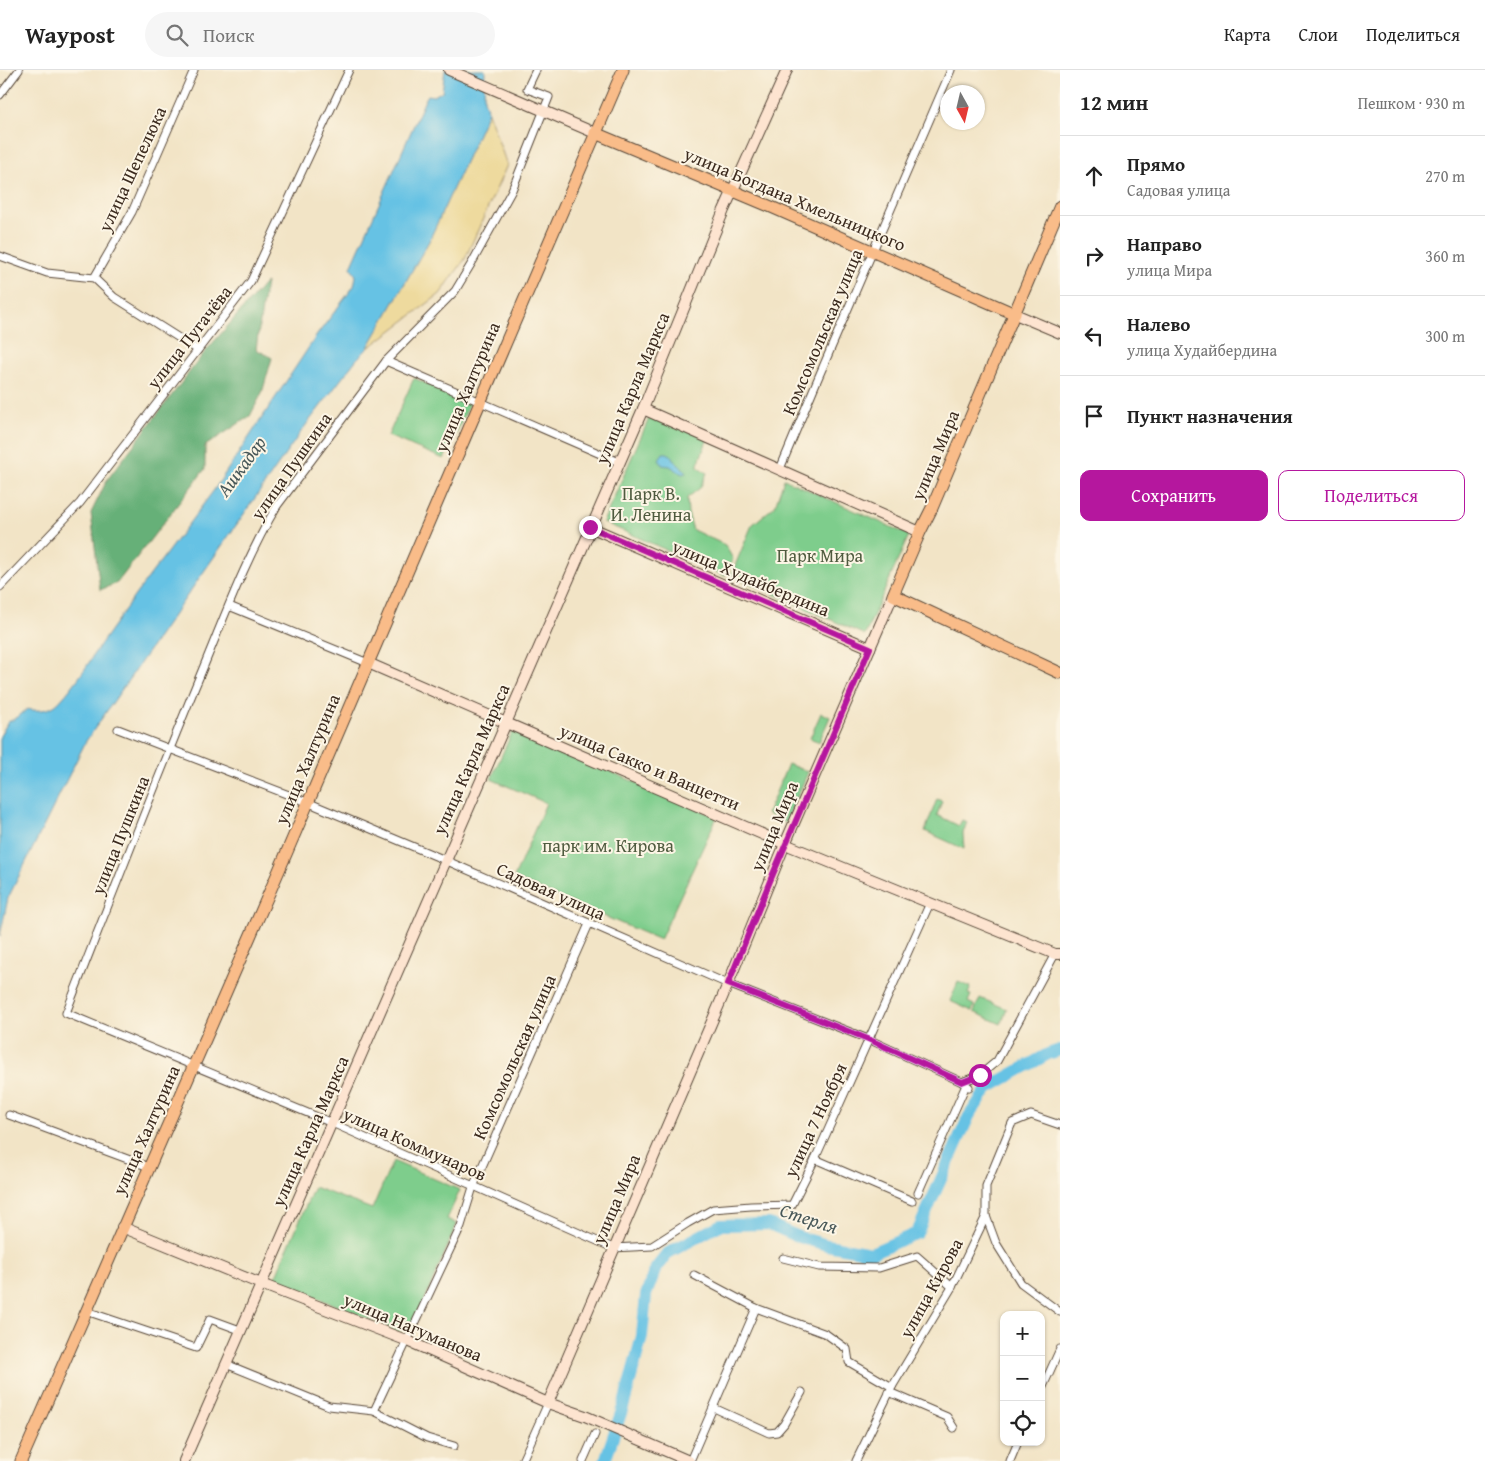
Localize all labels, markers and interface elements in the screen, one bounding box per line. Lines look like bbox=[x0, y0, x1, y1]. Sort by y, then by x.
search box bbox=[145, 12, 495, 57]
text: Waypost bbox=[25, 17, 115, 52]
icon: search bbox=[163, 21, 191, 49]
text: Поиск bbox=[203, 21, 255, 49]
text: Карта bbox=[1224, 21, 1271, 48]
text: Слои bbox=[1299, 21, 1338, 48]
text: Поделиться bbox=[1366, 21, 1460, 48]
north arrow bbox=[940, 85, 985, 130]
text: 12 мин bbox=[1080, 87, 1148, 118]
text: Пешком · 930 m bbox=[1358, 91, 1465, 115]
street label: улица Шепелюка bbox=[91, 101, 173, 237]
street label: улица Богдана Хмельницкого bbox=[679, 140, 910, 258]
text: Прямо bbox=[1127, 150, 1185, 178]
icon: ahead bbox=[1080, 162, 1108, 190]
text: 270 m bbox=[1425, 164, 1465, 188]
text: Садовая улица bbox=[1127, 178, 1230, 202]
text: Направо bbox=[1127, 230, 1202, 258]
icon: right bbox=[1080, 242, 1108, 270]
street label: Комсомольская улица bbox=[775, 244, 869, 419]
text: 360 m bbox=[1425, 244, 1465, 268]
text: улица Мира bbox=[1127, 258, 1212, 282]
street label: улица Пугачёва bbox=[139, 279, 238, 395]
street label: улица Карла Маркса bbox=[587, 307, 676, 469]
text: Налево bbox=[1127, 310, 1190, 338]
street label: улица Халтурина bbox=[427, 317, 507, 457]
icon: left bbox=[1080, 322, 1108, 350]
text: 300 m bbox=[1425, 324, 1465, 348]
text: улица Худайбердина bbox=[1127, 338, 1277, 362]
icon: arrive bbox=[1080, 402, 1108, 430]
text: Пункт назначения bbox=[1127, 402, 1293, 430]
street label: улица Мира bbox=[903, 405, 966, 505]
street label: улица Пушкина bbox=[243, 406, 338, 526]
water label: Ашкадар bbox=[209, 430, 273, 503]
button: Сохранить bbox=[1080, 470, 1268, 521]
button: Поделиться bbox=[1278, 470, 1465, 521]
park label: Парк В. И. Ленина bbox=[611, 480, 692, 528]
route end bbox=[579, 516, 602, 539]
street label: улица Худайбердина bbox=[667, 532, 834, 624]
park label: Парк Мира bbox=[777, 542, 864, 569]
street label: улица Карла Маркса bbox=[425, 679, 517, 840]
street label: улица Халтурина bbox=[267, 689, 347, 829]
street label: улица Сакко и Ванцетти bbox=[555, 716, 745, 817]
street label: улица Пушкина bbox=[83, 771, 156, 899]
street label: улица Мира bbox=[742, 776, 805, 876]
park label: парк им. Кирова bbox=[542, 832, 674, 859]
street label: Садовая улица bbox=[492, 855, 610, 927]
street label: Комсомольская улица bbox=[465, 970, 563, 1144]
street label: улица Карла Маркса bbox=[264, 1051, 356, 1212]
street label: улица 7 Ноября bbox=[776, 1058, 853, 1183]
street label: улица Халтурина bbox=[105, 1060, 187, 1200]
route start bbox=[969, 1064, 992, 1087]
street label: улица Коммунаров bbox=[338, 1100, 491, 1188]
street label: улица Мира bbox=[584, 1149, 647, 1249]
water label: Стерля bbox=[777, 1196, 841, 1240]
street label: улица Кирова bbox=[892, 1233, 970, 1344]
street label: улица Нагуманова bbox=[339, 1285, 487, 1369]
map controls bbox=[1000, 1311, 1045, 1446]
button: + bbox=[1000, 1311, 1045, 1356]
button: − bbox=[1000, 1356, 1045, 1401]
button: locate bbox=[1000, 1401, 1045, 1446]

